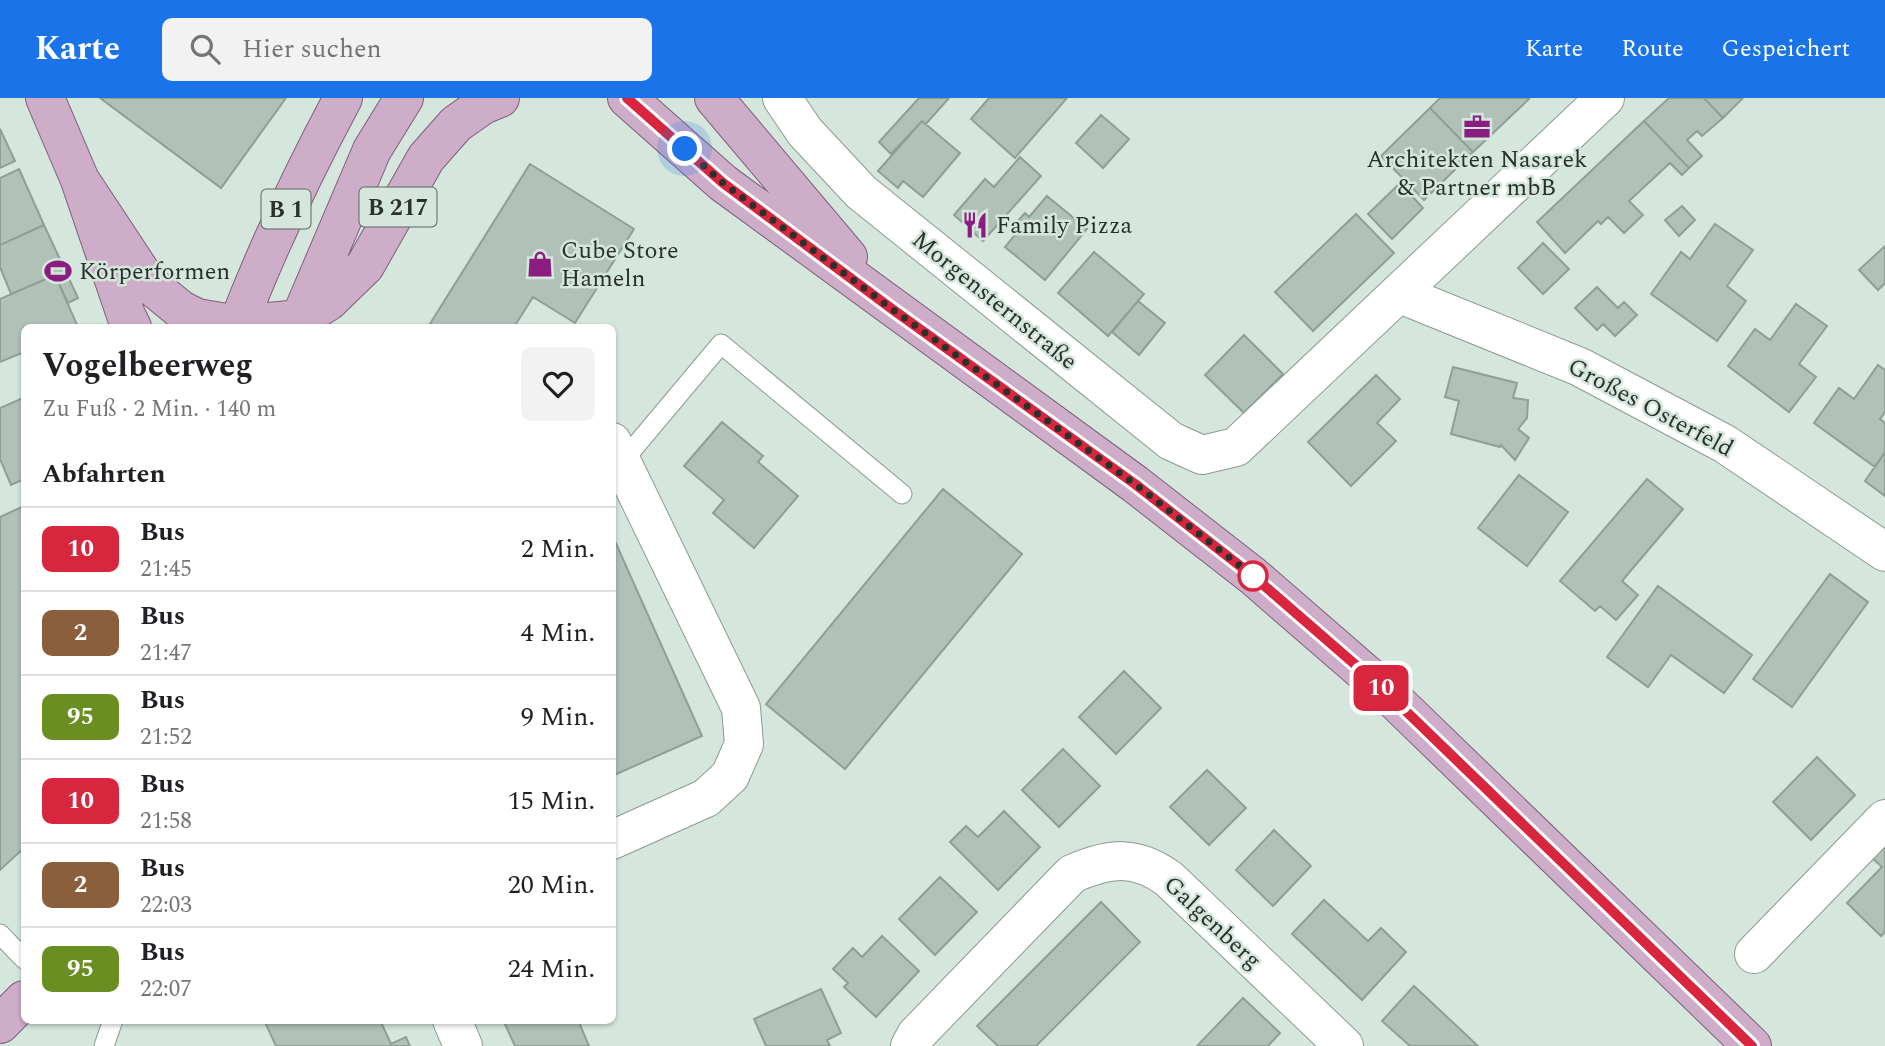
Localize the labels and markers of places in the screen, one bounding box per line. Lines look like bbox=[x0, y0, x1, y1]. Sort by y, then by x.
office icon: Architekten Nasarek & Partner mbB bbox=[1462, 112, 1492, 142]
place label: Architekten Nasarek & Partner mbB bbox=[1367, 142, 1587, 206]
place label: Family Pizza bbox=[996, 208, 1133, 244]
restaurant icon: Family Pizza bbox=[960, 210, 990, 240]
place label: Cube Store Hameln bbox=[561, 233, 679, 297]
shop icon: Cube Store Hameln bbox=[525, 249, 555, 279]
place label: Körperformen bbox=[79, 254, 230, 290]
sports icon: Körperformen bbox=[43, 256, 73, 286]
unlabelled marker bbox=[1238, 561, 1268, 591]

